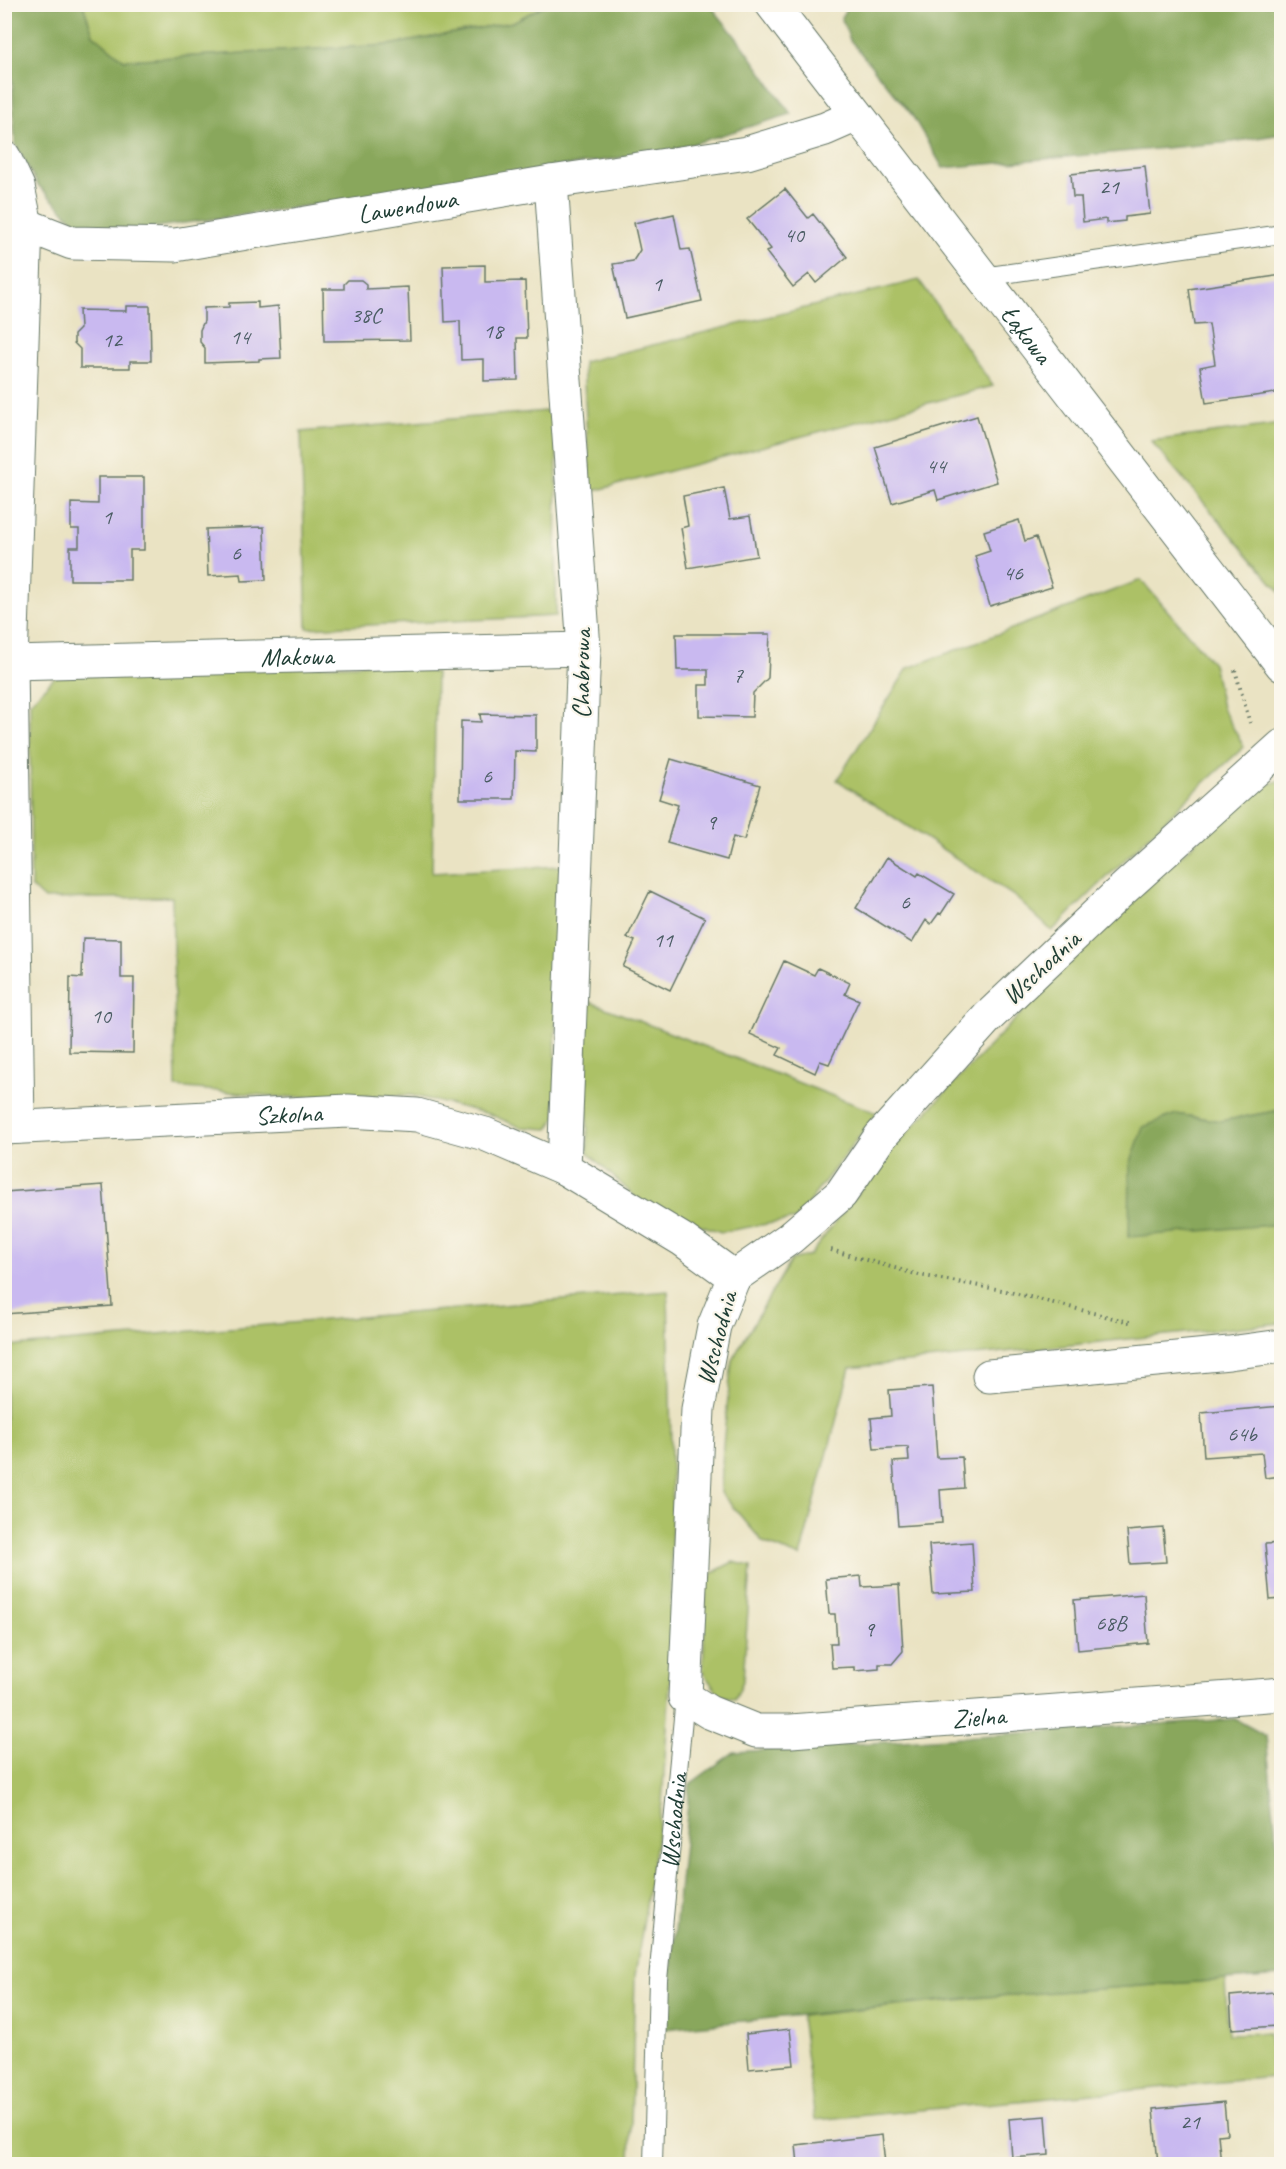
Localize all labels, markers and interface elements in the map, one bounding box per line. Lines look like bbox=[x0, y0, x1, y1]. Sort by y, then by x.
house number: 21 bbox=[1099, 173, 1120, 201]
street label: Lawendowa bbox=[355, 182, 461, 231]
house number: 40 bbox=[784, 221, 806, 249]
house number: 1 bbox=[652, 270, 663, 298]
street label: Łąkowa bbox=[993, 299, 1060, 372]
house number: 38C bbox=[351, 301, 384, 329]
house number: 18 bbox=[483, 317, 505, 345]
house number: 14 bbox=[230, 323, 252, 351]
house number: 12 bbox=[102, 326, 124, 354]
house number: 44 bbox=[926, 452, 948, 480]
house number: 1 bbox=[102, 503, 113, 531]
house number: 6 bbox=[231, 539, 242, 567]
house number: 46 bbox=[1003, 559, 1024, 587]
street label: Chabrowa bbox=[565, 627, 598, 719]
street label: Makowa bbox=[260, 639, 336, 674]
house number: 7 bbox=[733, 661, 744, 689]
house number: 6 bbox=[482, 762, 493, 790]
house number: 9 bbox=[706, 808, 718, 836]
house number: 6 bbox=[900, 888, 911, 916]
street label: Wschodnia bbox=[995, 921, 1089, 1012]
house number: 11 bbox=[653, 926, 674, 954]
house number: 10 bbox=[91, 1002, 113, 1030]
street label: Szkolna bbox=[255, 1096, 324, 1133]
street label: Wschodnia bbox=[688, 1286, 745, 1388]
house number: 64b bbox=[1227, 1420, 1258, 1448]
house number: 68B bbox=[1095, 1609, 1128, 1637]
house number: 9 bbox=[864, 1615, 876, 1643]
street label: Zielna bbox=[951, 1699, 1009, 1736]
street label: Wschodnia bbox=[653, 1770, 695, 1870]
house number: 21 bbox=[1180, 2108, 1201, 2136]

